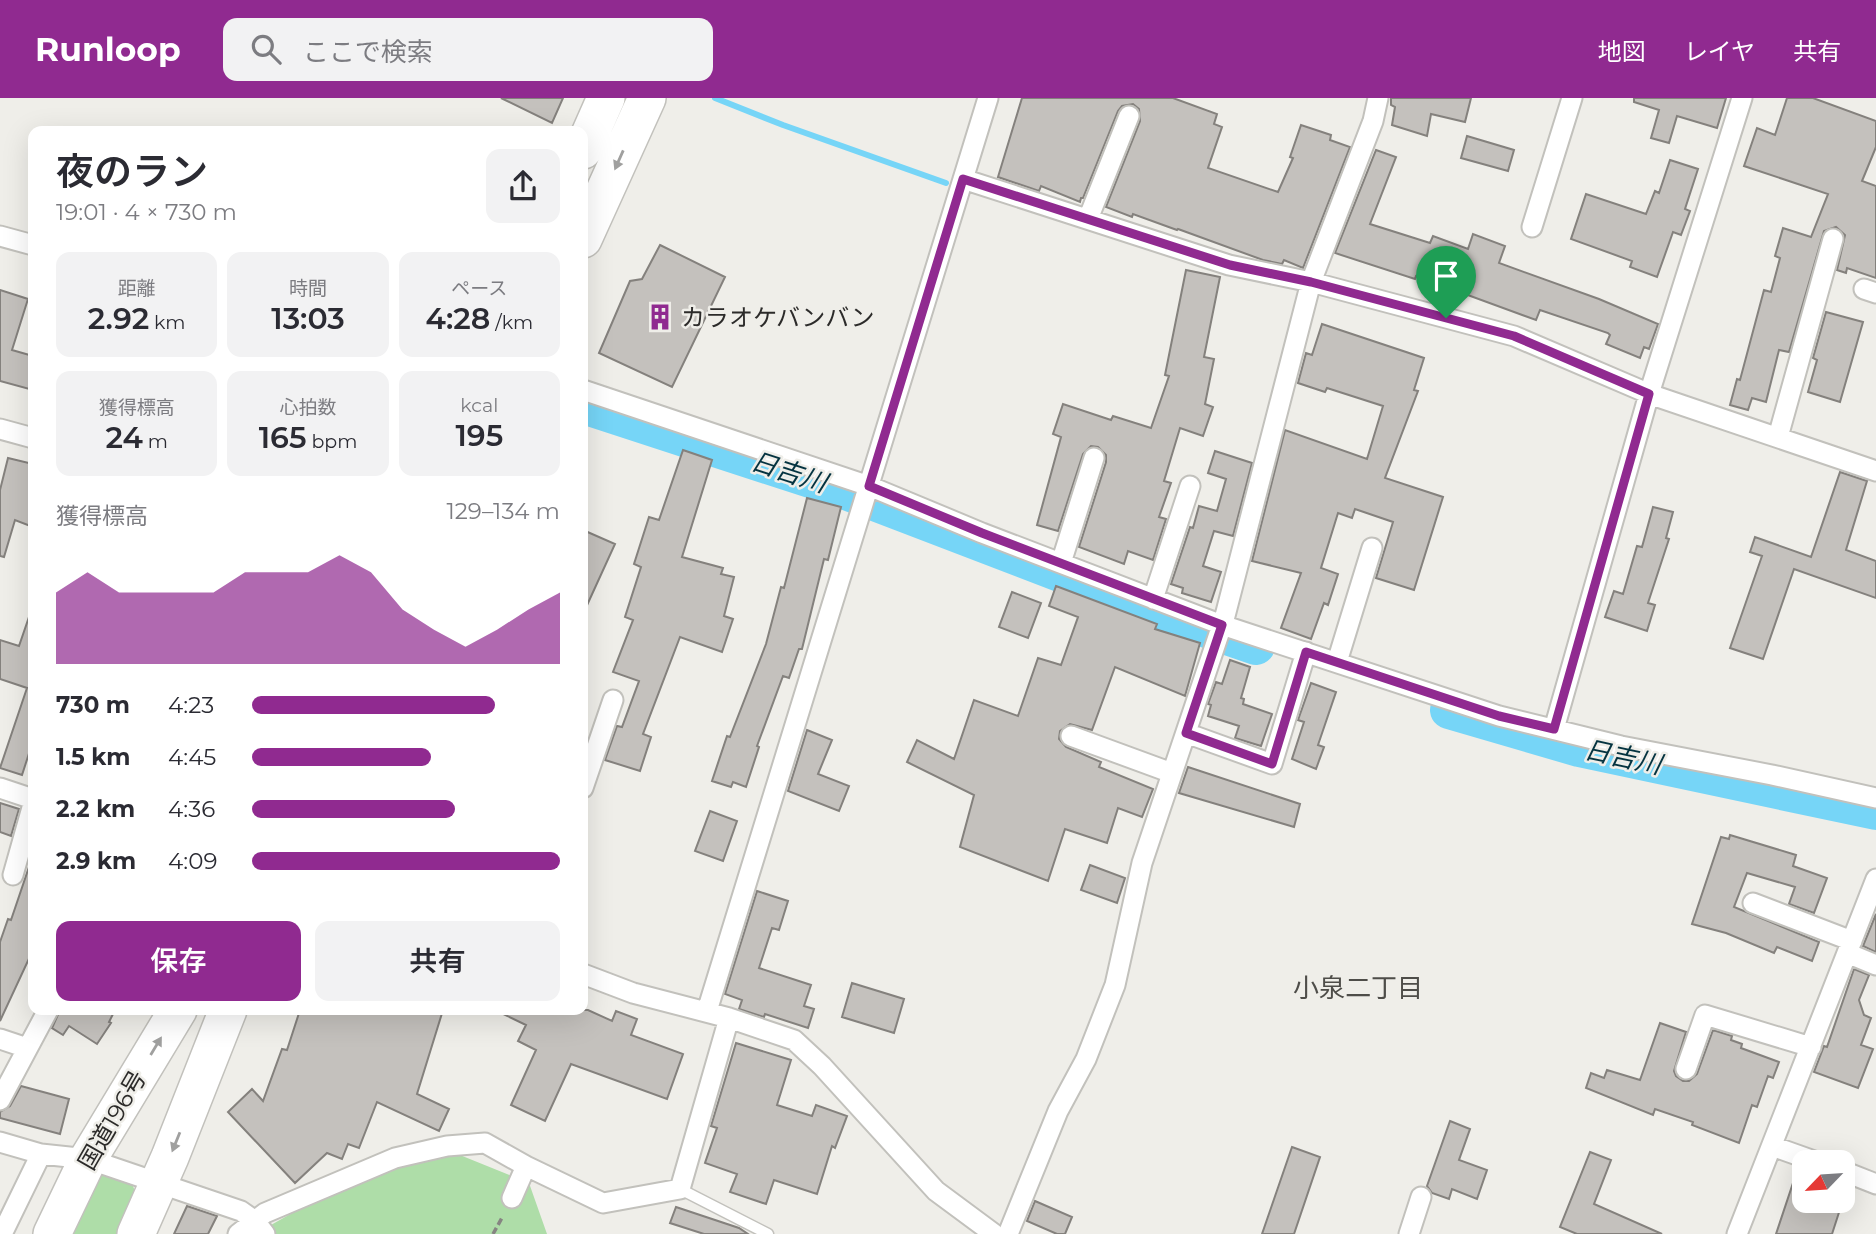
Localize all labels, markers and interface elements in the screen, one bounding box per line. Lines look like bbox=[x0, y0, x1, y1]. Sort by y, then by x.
search box bbox=[223, 18, 713, 81]
text: Runloop bbox=[35, 29, 181, 69]
icon: search bbox=[247, 30, 285, 68]
text: ここで検索 bbox=[303, 36, 433, 68]
text: 地図 bbox=[1598, 37, 1646, 66]
text: レイヤ bbox=[1684, 37, 1755, 66]
text: 共有 bbox=[1793, 37, 1841, 66]
text: 夜のラン bbox=[56, 148, 208, 195]
button: share bbox=[486, 149, 560, 223]
one-way arrow bbox=[613, 150, 625, 170]
text: 19:01 · 4 × 730 m bbox=[56, 198, 237, 226]
pin bbox=[1416, 246, 1476, 318]
icon: arrive bbox=[1427, 257, 1465, 295]
text: 距離 bbox=[118, 277, 156, 300]
text: 時間 bbox=[289, 277, 327, 300]
text: ペース bbox=[451, 277, 507, 300]
text: 2.92 bbox=[88, 300, 149, 337]
text: 13:03 bbox=[271, 300, 345, 337]
text: 4:28 bbox=[425, 300, 490, 337]
building icon: カラオケバンバン bbox=[645, 302, 675, 332]
place label: カラオケバンバン bbox=[681, 303, 874, 332]
text: km bbox=[149, 311, 186, 334]
text: /km bbox=[490, 311, 533, 334]
text: kcal bbox=[460, 394, 498, 417]
text: 獲得標高 bbox=[99, 396, 175, 419]
text: 心拍数 bbox=[279, 396, 337, 419]
text: 195 bbox=[455, 417, 503, 454]
text: 24 bbox=[105, 419, 143, 456]
text: 165 bbox=[259, 419, 306, 456]
text: m bbox=[143, 430, 168, 453]
text: bpm bbox=[306, 430, 357, 453]
water label: 日吉川 bbox=[747, 445, 834, 500]
text: 129–134 m bbox=[446, 497, 560, 525]
text: 獲得標高 bbox=[56, 502, 148, 530]
text: 730 m bbox=[56, 691, 130, 719]
text: 4:23 bbox=[168, 691, 214, 719]
water label: 日吉川 bbox=[1582, 733, 1667, 781]
text: 1.5 km bbox=[56, 743, 130, 771]
text: 4:45 bbox=[168, 743, 216, 771]
text: 2.2 km bbox=[56, 795, 135, 823]
text: 4:36 bbox=[168, 795, 215, 823]
text: 2.9 km bbox=[56, 847, 136, 875]
text: 4:09 bbox=[168, 847, 217, 875]
button: 保存 bbox=[56, 921, 301, 1001]
button: 共有 bbox=[315, 921, 560, 1001]
district label: 小泉二丁目 bbox=[1293, 972, 1423, 1004]
one-way arrow bbox=[150, 1036, 163, 1055]
street label: 国道196号 bbox=[72, 1065, 152, 1175]
one-way arrow bbox=[171, 1131, 182, 1152]
north arrow bbox=[1792, 1150, 1855, 1213]
map controls bbox=[1792, 1150, 1855, 1213]

